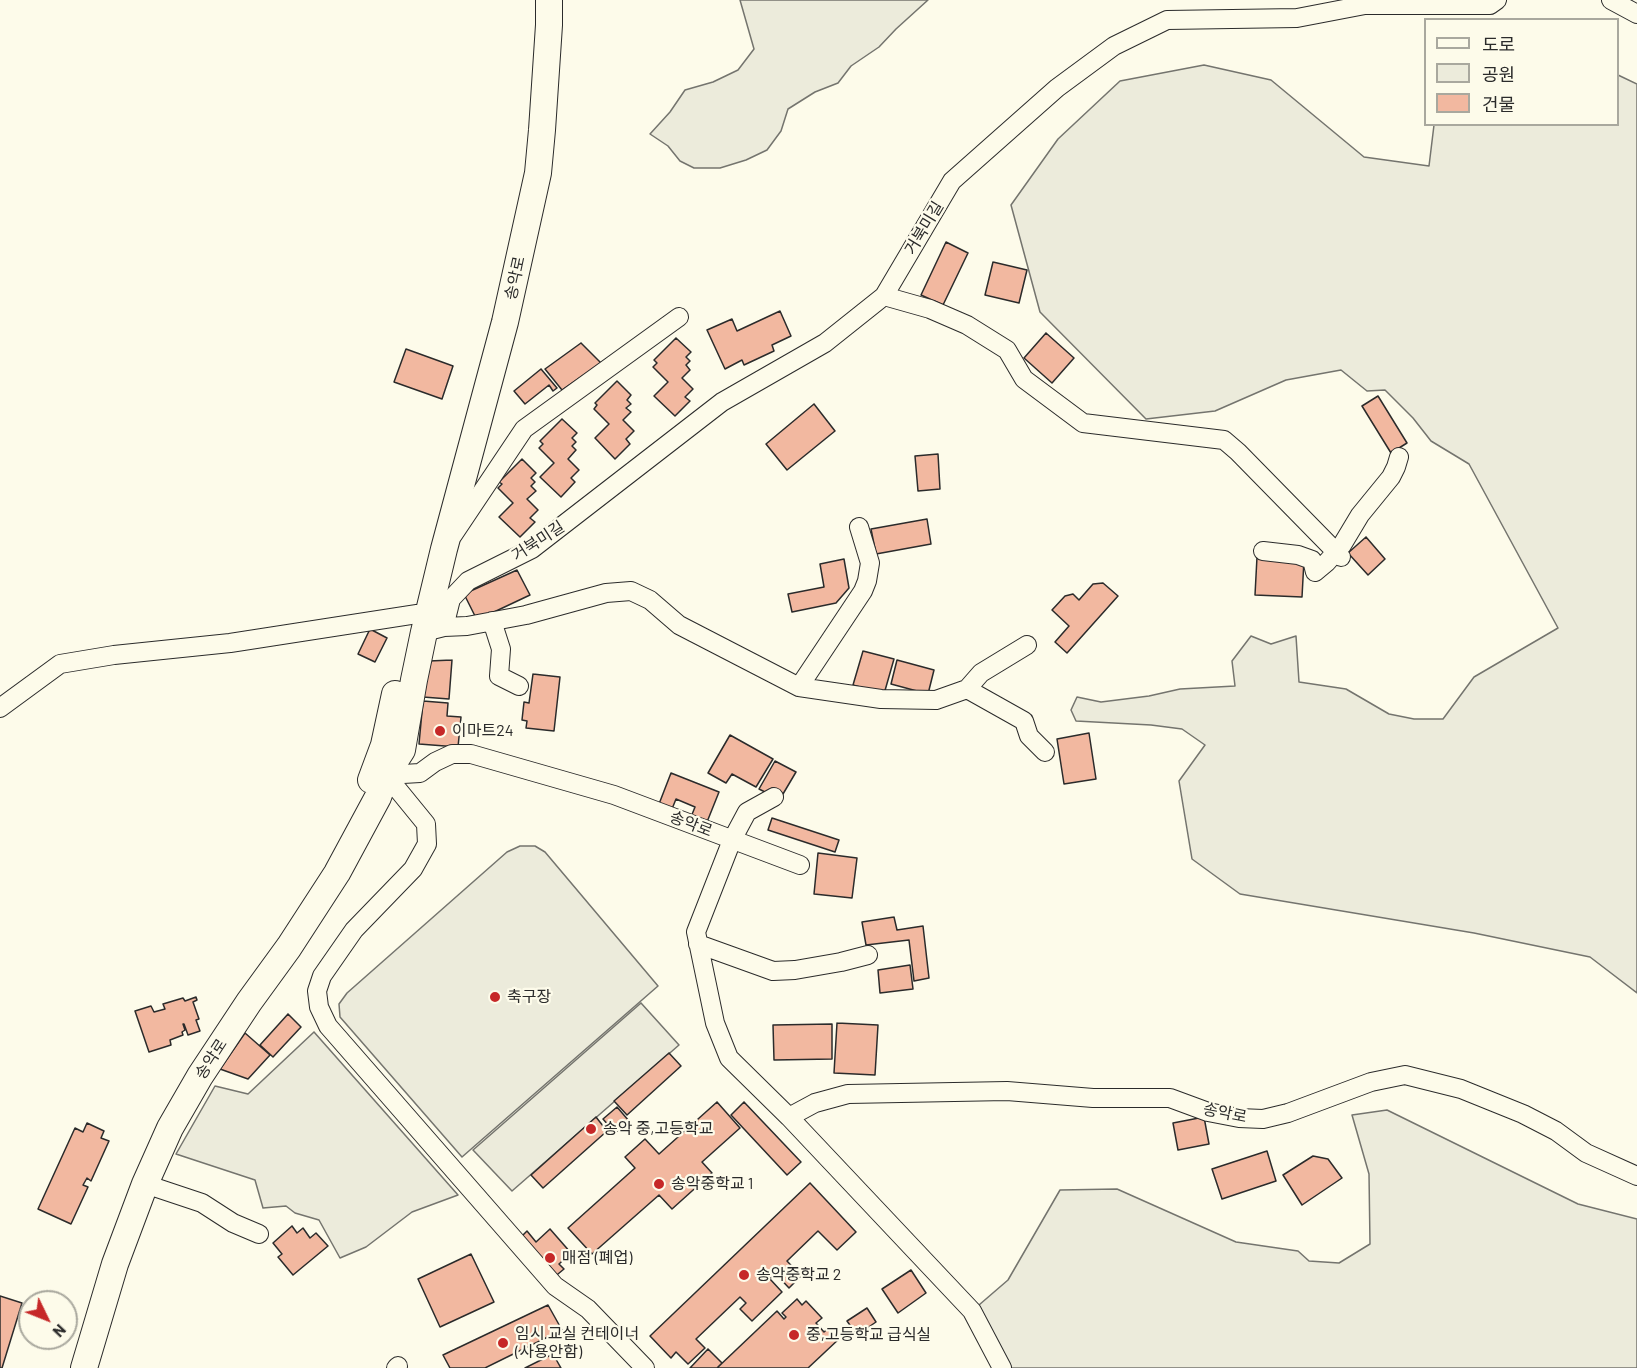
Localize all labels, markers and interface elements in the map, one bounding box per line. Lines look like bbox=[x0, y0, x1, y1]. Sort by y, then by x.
legend bbox=[1424, 18, 1619, 126]
text: 도로 bbox=[1482, 33, 1515, 55]
text: 공원 bbox=[1482, 63, 1515, 85]
text: 건물 bbox=[1482, 93, 1515, 115]
street label: 거북미길 bbox=[901, 198, 947, 258]
street label: 송악로 bbox=[501, 254, 529, 302]
street label: 거북미길 bbox=[508, 517, 568, 565]
place label: 이마트24 bbox=[452, 721, 514, 741]
marker: 이마트24 bbox=[433, 724, 447, 738]
street label: 송악로 bbox=[667, 807, 715, 841]
place label: 축구장 bbox=[507, 987, 551, 1007]
marker: 축구장 bbox=[488, 990, 502, 1004]
street label: 송악로 bbox=[191, 1035, 231, 1083]
street label: 송악로 bbox=[1201, 1099, 1249, 1127]
place label: 송악 중,고등학교 bbox=[603, 1119, 713, 1139]
marker: 송악 중,고등학교 bbox=[584, 1122, 598, 1136]
place label: 송악중학교 1 bbox=[671, 1174, 753, 1194]
marker: 송악중학교 1 bbox=[652, 1177, 666, 1191]
place label: 매점 (폐업) bbox=[562, 1248, 632, 1268]
marker: 매점 (폐업) bbox=[543, 1251, 557, 1265]
place label: 송악중학교 2 bbox=[756, 1265, 841, 1285]
marker: 송악중학교 2 bbox=[737, 1268, 751, 1282]
north arrow bbox=[18, 1290, 78, 1350]
text: N bbox=[49, 1321, 71, 1342]
place label: 임시 교실 컨테이너 (사용안함) bbox=[515, 1324, 639, 1362]
place label: 중,고등학교 급식실 bbox=[806, 1325, 931, 1345]
marker: 중,고등학교 급식실 bbox=[787, 1328, 801, 1342]
marker: 임시 교실 컨테이너 (사용안함) bbox=[496, 1336, 510, 1350]

